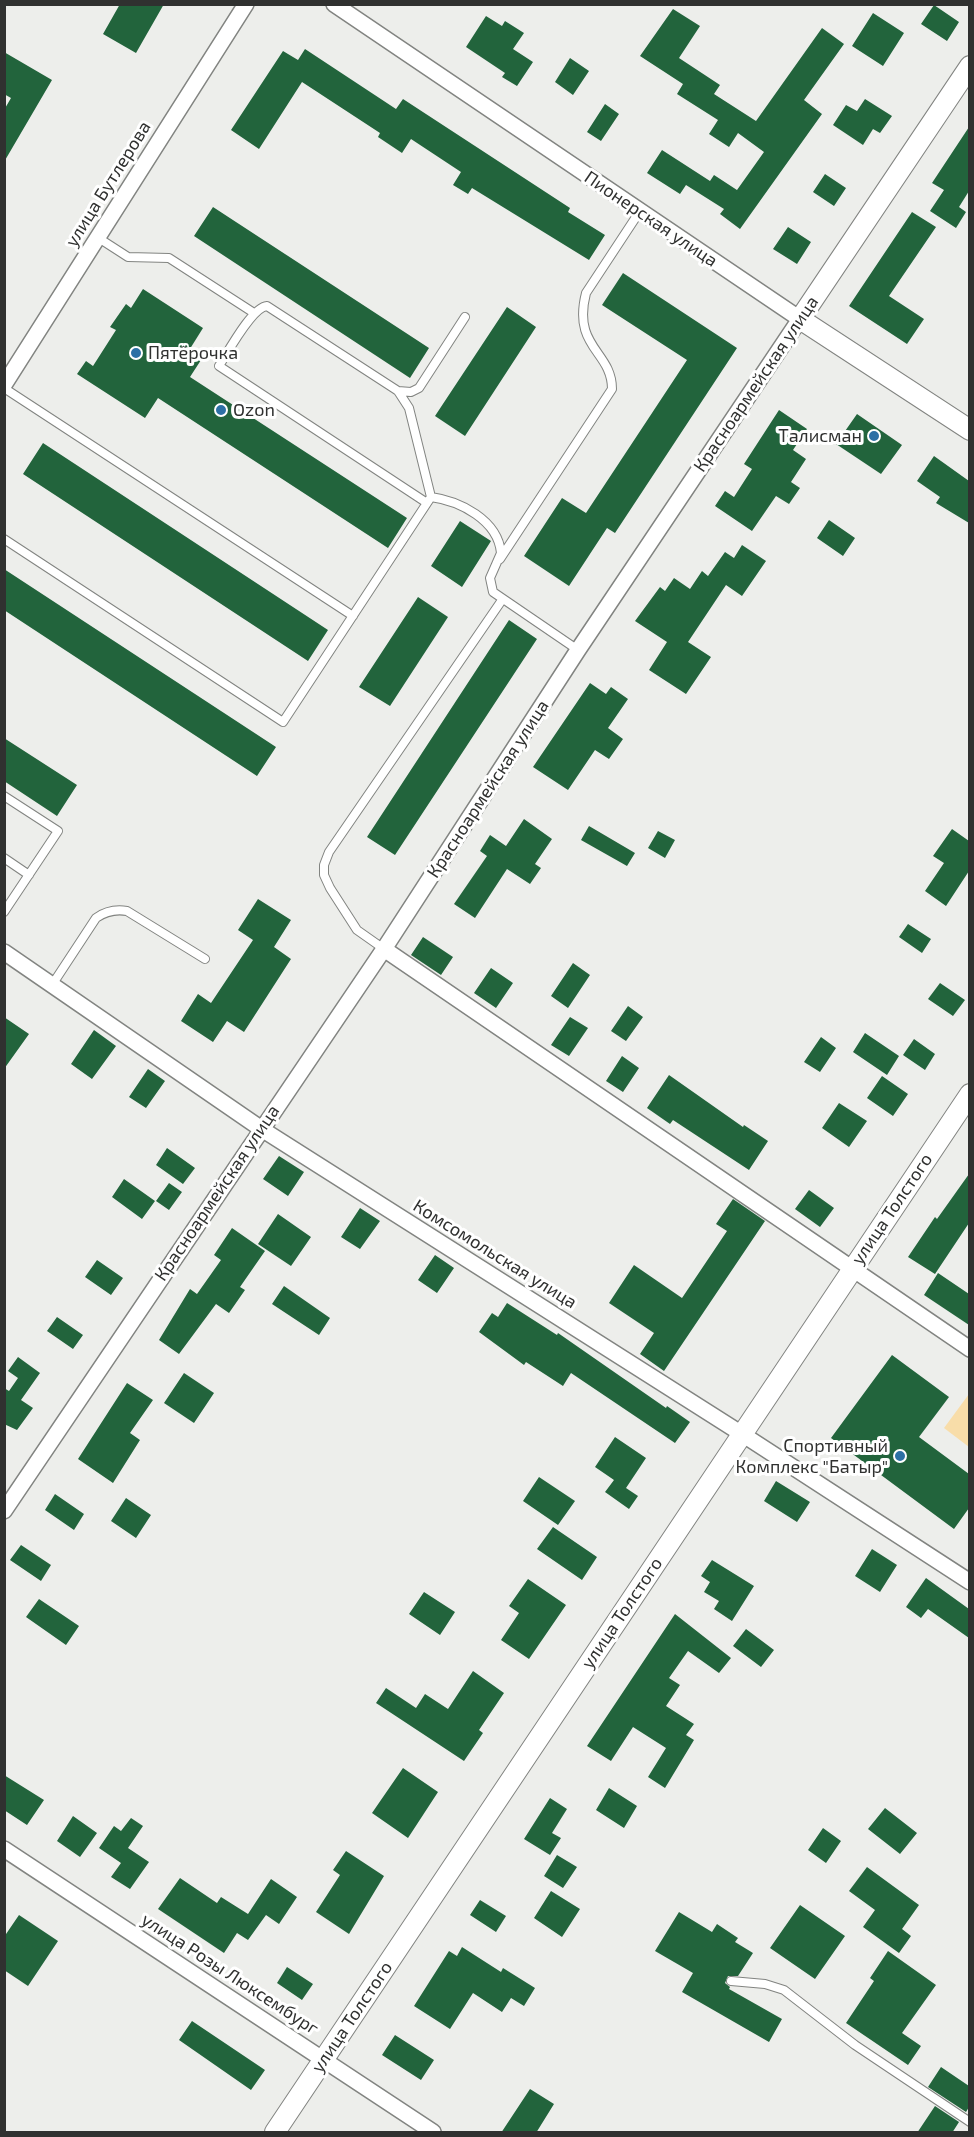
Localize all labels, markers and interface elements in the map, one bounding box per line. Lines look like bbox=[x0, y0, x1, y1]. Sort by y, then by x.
street label: улица Бутлерова bbox=[61, 117, 155, 251]
street label: Пионерская улица bbox=[580, 166, 722, 272]
street label: Красноармейская улица bbox=[689, 292, 823, 476]
place label: Пятёрочка bbox=[148, 342, 238, 364]
marker: Пятёрочка bbox=[129, 346, 143, 360]
place label: Ozon bbox=[233, 399, 275, 421]
marker: Ozon bbox=[214, 403, 228, 417]
place label: Талисман bbox=[778, 425, 862, 447]
marker: Талисман bbox=[867, 429, 881, 443]
street label: Красноармейская улица bbox=[422, 696, 554, 882]
street label: Красноармейская улица bbox=[150, 1101, 284, 1285]
street label: улица Толстого bbox=[847, 1149, 937, 1269]
street label: Комсомольская улица bbox=[409, 1195, 581, 1313]
place label: Спортивный Комплекс "Батыр" bbox=[736, 1435, 888, 1478]
marker: Спортивный Комплекс "Батыр" bbox=[893, 1449, 907, 1463]
street label: улица Толстого bbox=[577, 1553, 667, 1673]
street label: улица Розы Люксембург bbox=[137, 1909, 323, 2039]
street label: улица Толстого bbox=[307, 1957, 397, 2077]

